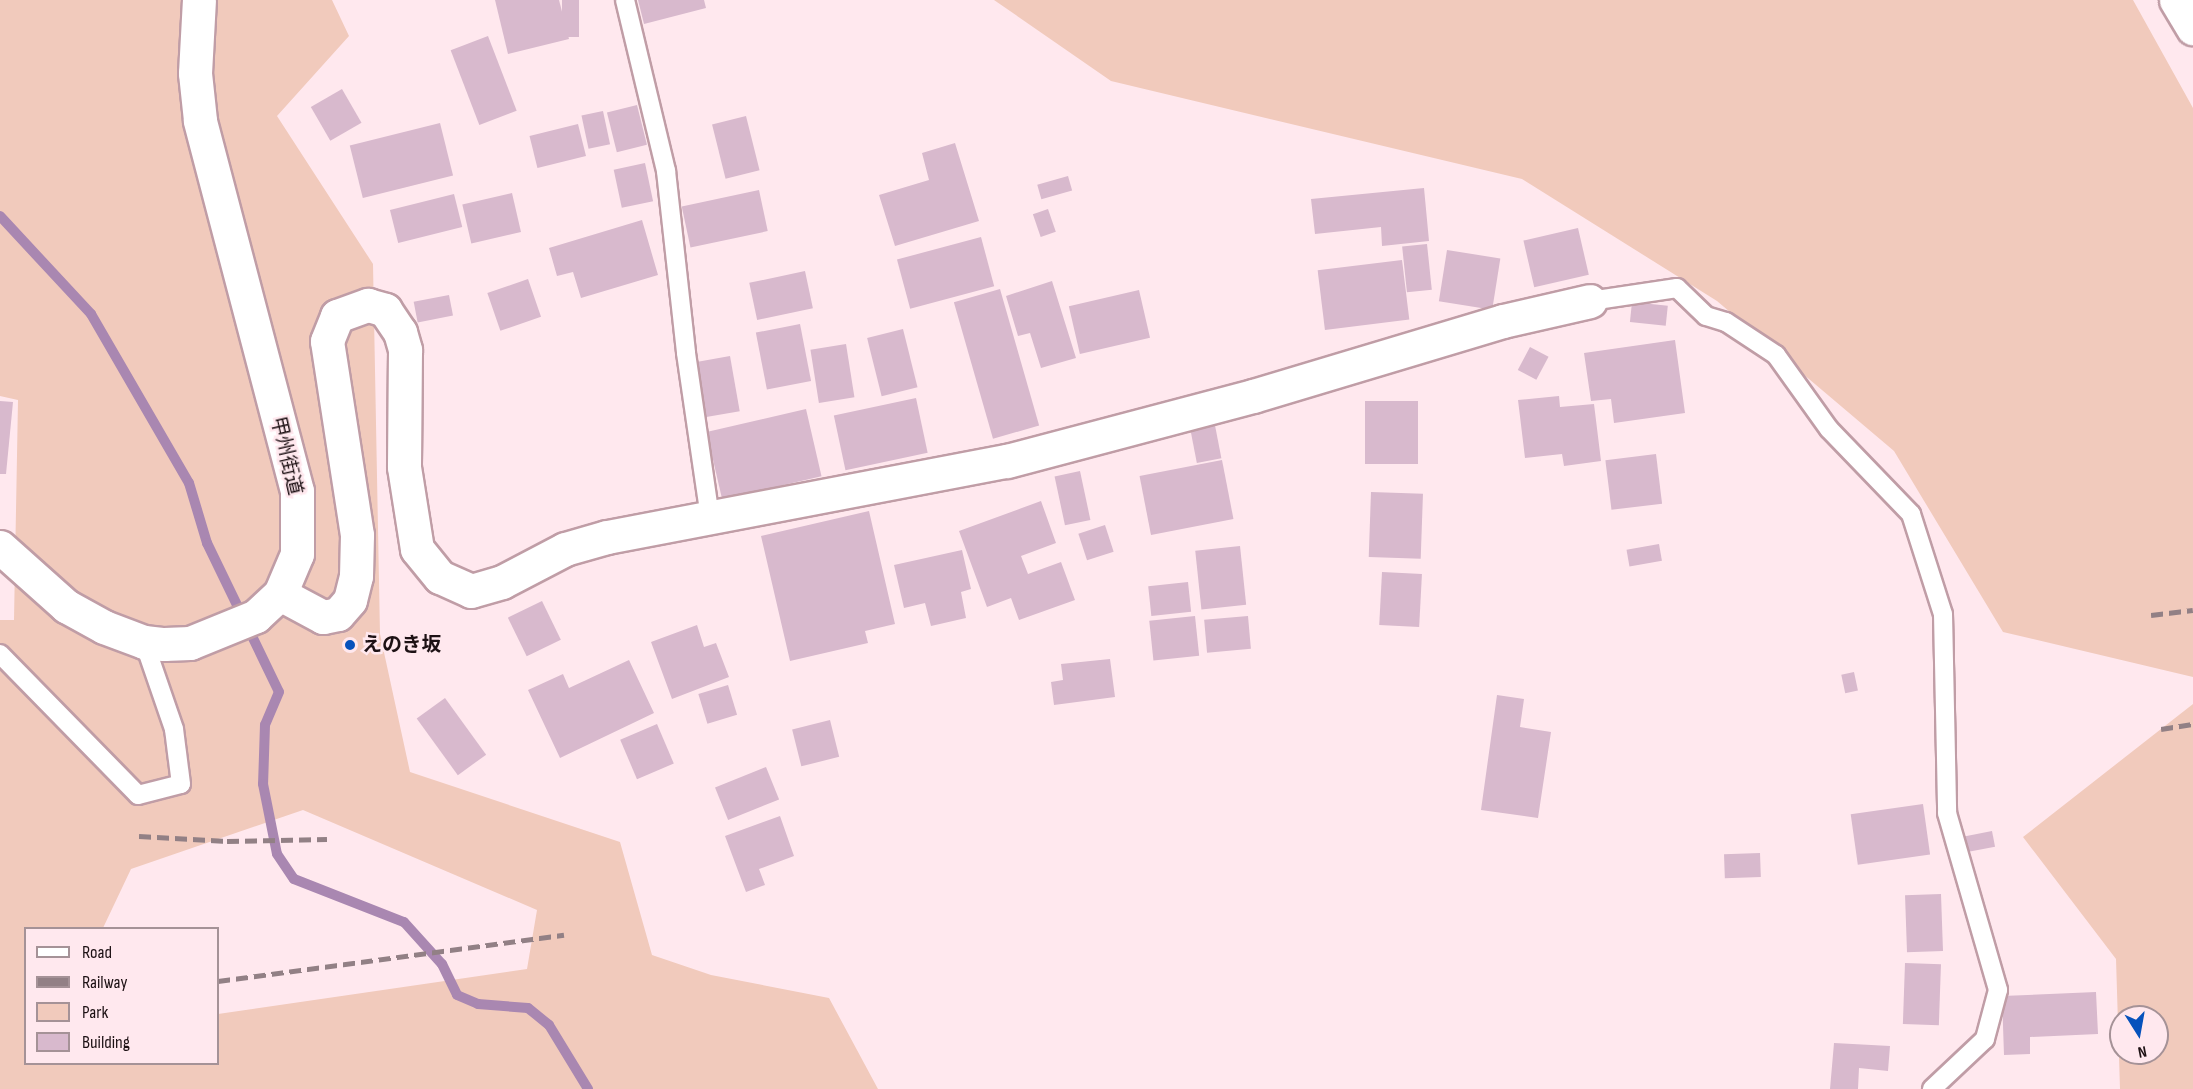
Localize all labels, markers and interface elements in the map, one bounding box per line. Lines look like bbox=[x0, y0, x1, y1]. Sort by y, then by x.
street label: 甲州街道 bbox=[265, 414, 307, 498]
place label: えのき坂 bbox=[362, 633, 442, 657]
marker: えのき坂 bbox=[343, 638, 357, 652]
legend bbox=[24, 927, 219, 1065]
text: Road bbox=[82, 942, 112, 963]
text: Railway bbox=[82, 972, 127, 993]
text: Park bbox=[82, 1002, 108, 1023]
north arrow bbox=[2109, 1005, 2169, 1065]
text: Building bbox=[82, 1032, 130, 1053]
text: N bbox=[2136, 1041, 2148, 1061]

